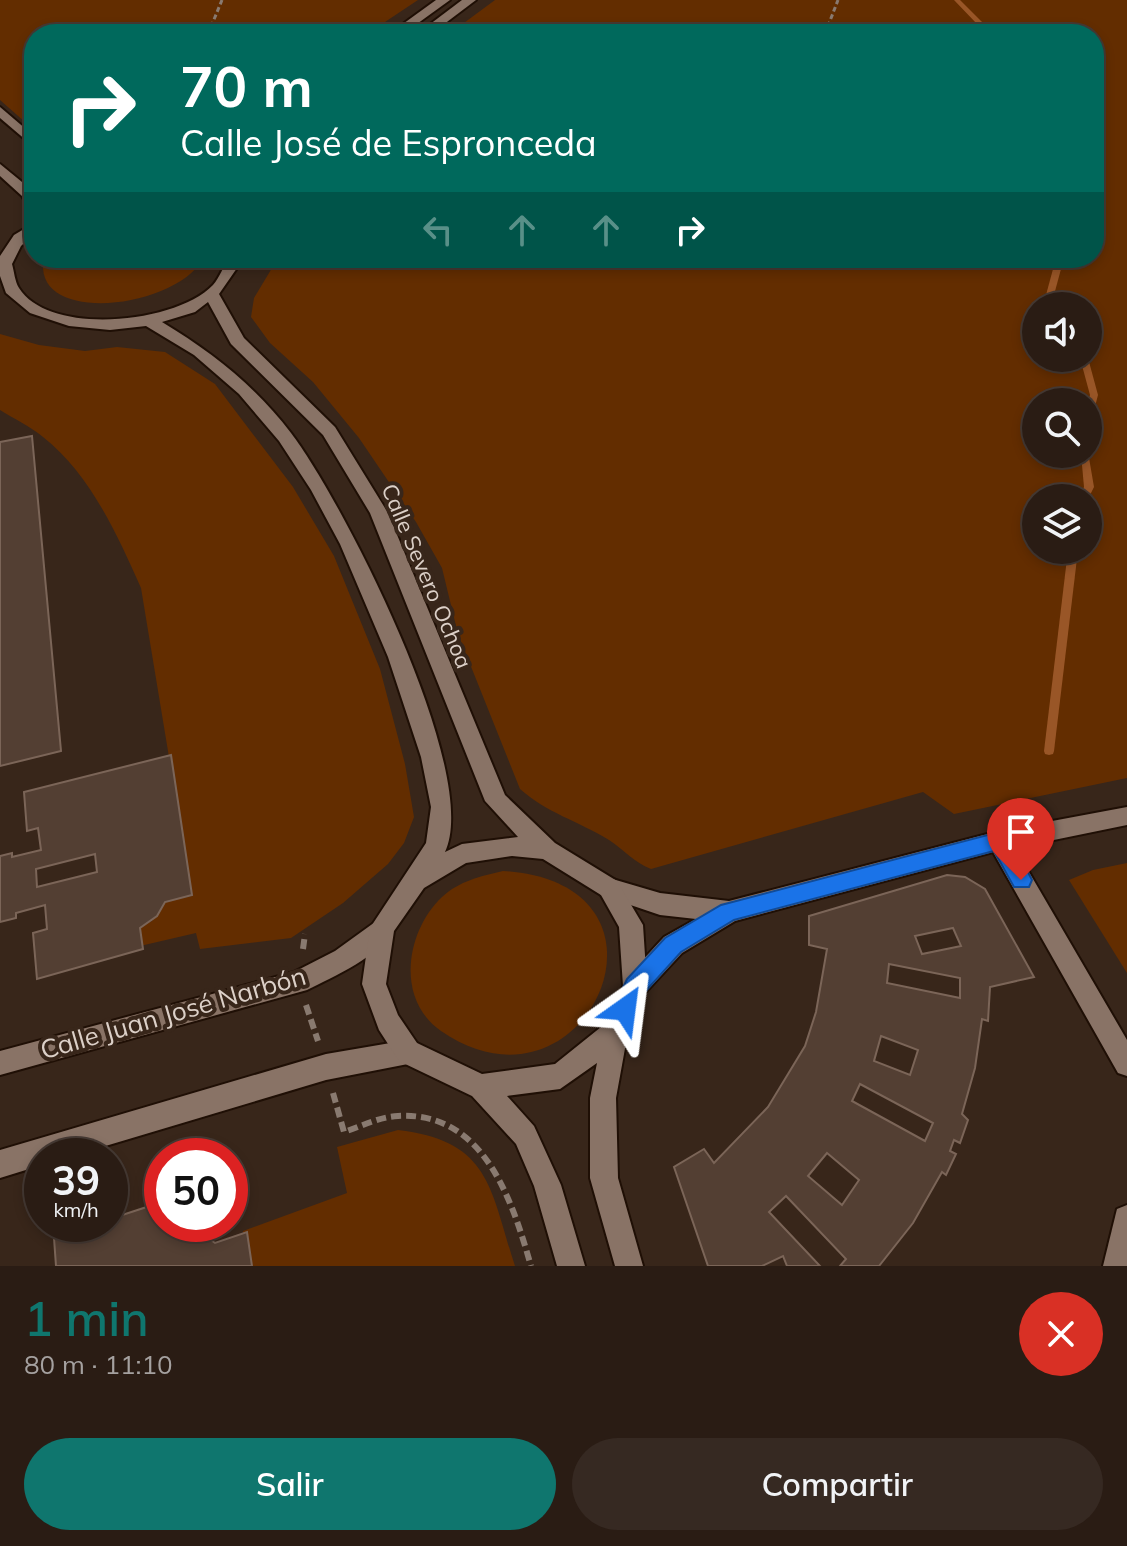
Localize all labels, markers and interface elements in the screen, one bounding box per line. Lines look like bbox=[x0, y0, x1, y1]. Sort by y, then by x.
text: 70 m bbox=[180, 51, 313, 121]
icon: right bbox=[48, 56, 152, 160]
text: Calle José de Espronceda bbox=[180, 120, 597, 165]
icon: left bbox=[416, 208, 460, 252]
icon: ahead bbox=[500, 208, 544, 252]
icon: ahead bbox=[584, 208, 628, 252]
icon: right bbox=[668, 208, 712, 252]
map controls bbox=[1022, 292, 1102, 564]
button: sound bbox=[1022, 292, 1102, 372]
button: search bbox=[1022, 388, 1102, 468]
street label: Calle Severo Ochoa bbox=[375, 480, 479, 672]
button: layers bbox=[1022, 484, 1102, 564]
pin bbox=[987, 798, 1055, 880]
icon: arrive bbox=[999, 810, 1043, 854]
street label: Calle Juan José Narbón bbox=[36, 959, 309, 1066]
position arrow bbox=[583, 967, 667, 1051]
speed limit sign: 50 bbox=[144, 1138, 248, 1242]
text: 39 bbox=[52, 1155, 100, 1205]
text: km/h bbox=[53, 1197, 99, 1222]
text: 1 min bbox=[24, 1288, 149, 1348]
button: close bbox=[1019, 1292, 1103, 1376]
text: 80 m · 11:10 bbox=[24, 1348, 173, 1381]
button: Salir bbox=[24, 1438, 556, 1530]
button: Compartir bbox=[572, 1438, 1103, 1530]

